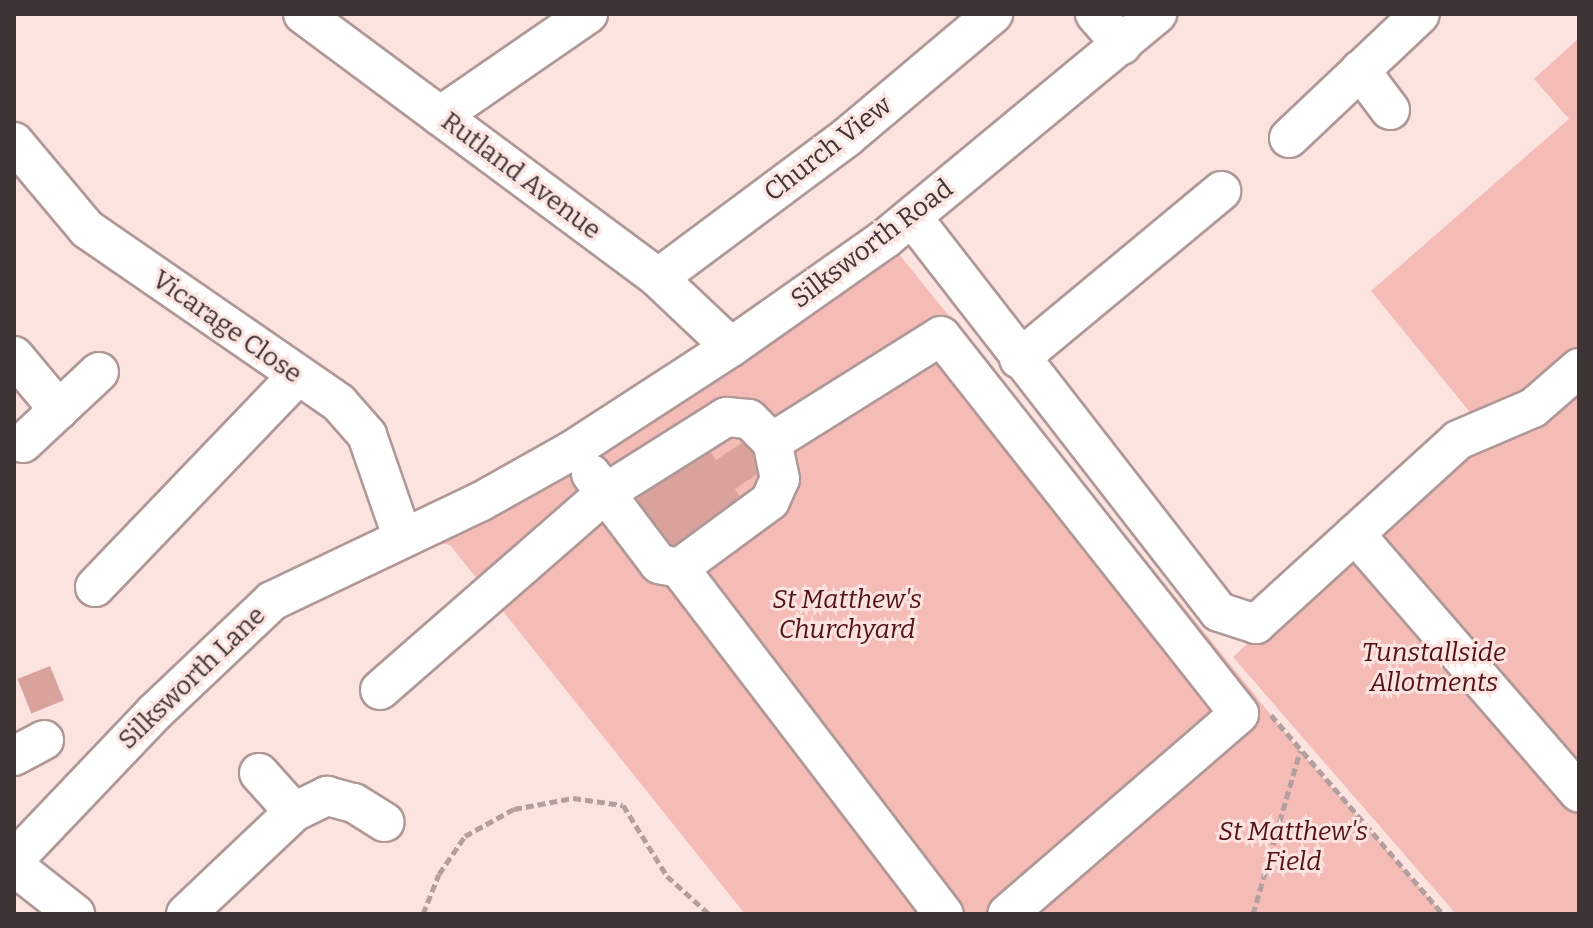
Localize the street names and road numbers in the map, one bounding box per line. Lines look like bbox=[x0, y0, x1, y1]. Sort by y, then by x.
street label: Church View bbox=[758, 90, 898, 208]
street label: Rutland Avenue bbox=[435, 106, 607, 246]
street label: Silksworth Road bbox=[785, 173, 959, 315]
street label: Vicarage Close bbox=[146, 264, 308, 390]
street label: Silksworth Lane bbox=[112, 600, 272, 756]

